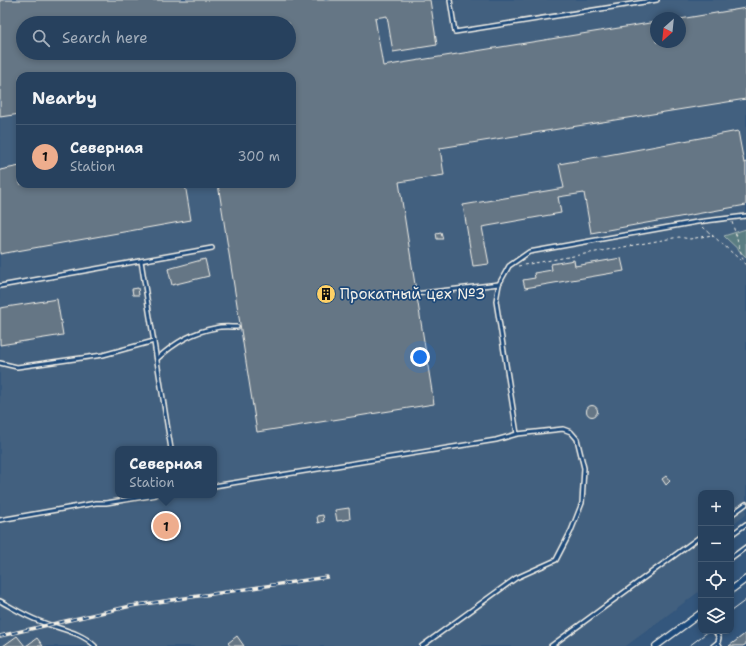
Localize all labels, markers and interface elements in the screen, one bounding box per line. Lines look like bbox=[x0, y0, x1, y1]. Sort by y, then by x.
north arrow bbox=[650, 12, 686, 48]
search box bbox=[16, 16, 296, 60]
icon: search bbox=[30, 27, 52, 49]
text: Search here bbox=[62, 28, 148, 48]
text: Nearby bbox=[32, 87, 97, 109]
text: Северная bbox=[70, 138, 143, 158]
text: 1 bbox=[42, 148, 48, 165]
text: 300 m bbox=[237, 148, 280, 165]
text: Station bbox=[70, 158, 115, 175]
building icon: Прокатный цех №3 bbox=[315, 283, 337, 305]
place label: Прокатный цех №3 bbox=[340, 284, 486, 304]
your location bbox=[410, 347, 430, 367]
popup bbox=[115, 446, 217, 498]
text: Северная bbox=[129, 454, 203, 474]
text: Station bbox=[129, 474, 174, 491]
map controls bbox=[698, 490, 734, 634]
button: + bbox=[698, 490, 734, 526]
pin: 1 bbox=[153, 511, 179, 541]
button: − bbox=[698, 526, 734, 562]
button: locate bbox=[698, 562, 734, 598]
button: layers bbox=[698, 598, 734, 634]

